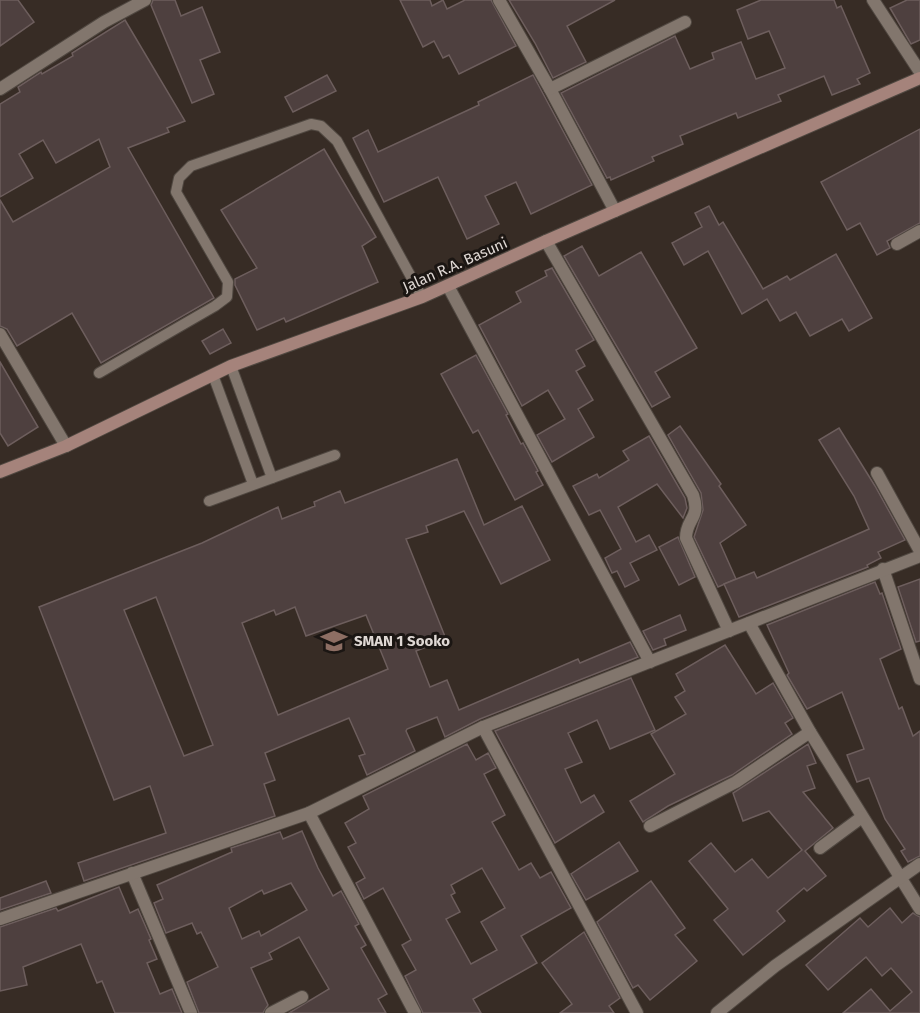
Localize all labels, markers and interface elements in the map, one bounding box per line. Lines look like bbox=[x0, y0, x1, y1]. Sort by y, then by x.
street label: Jalan R.A. Basuni bbox=[400, 234, 510, 296]
school or university icon: SMAN 1 Sooko bbox=[319, 626, 349, 656]
place label: SMAN 1 Sooko bbox=[354, 632, 450, 650]

